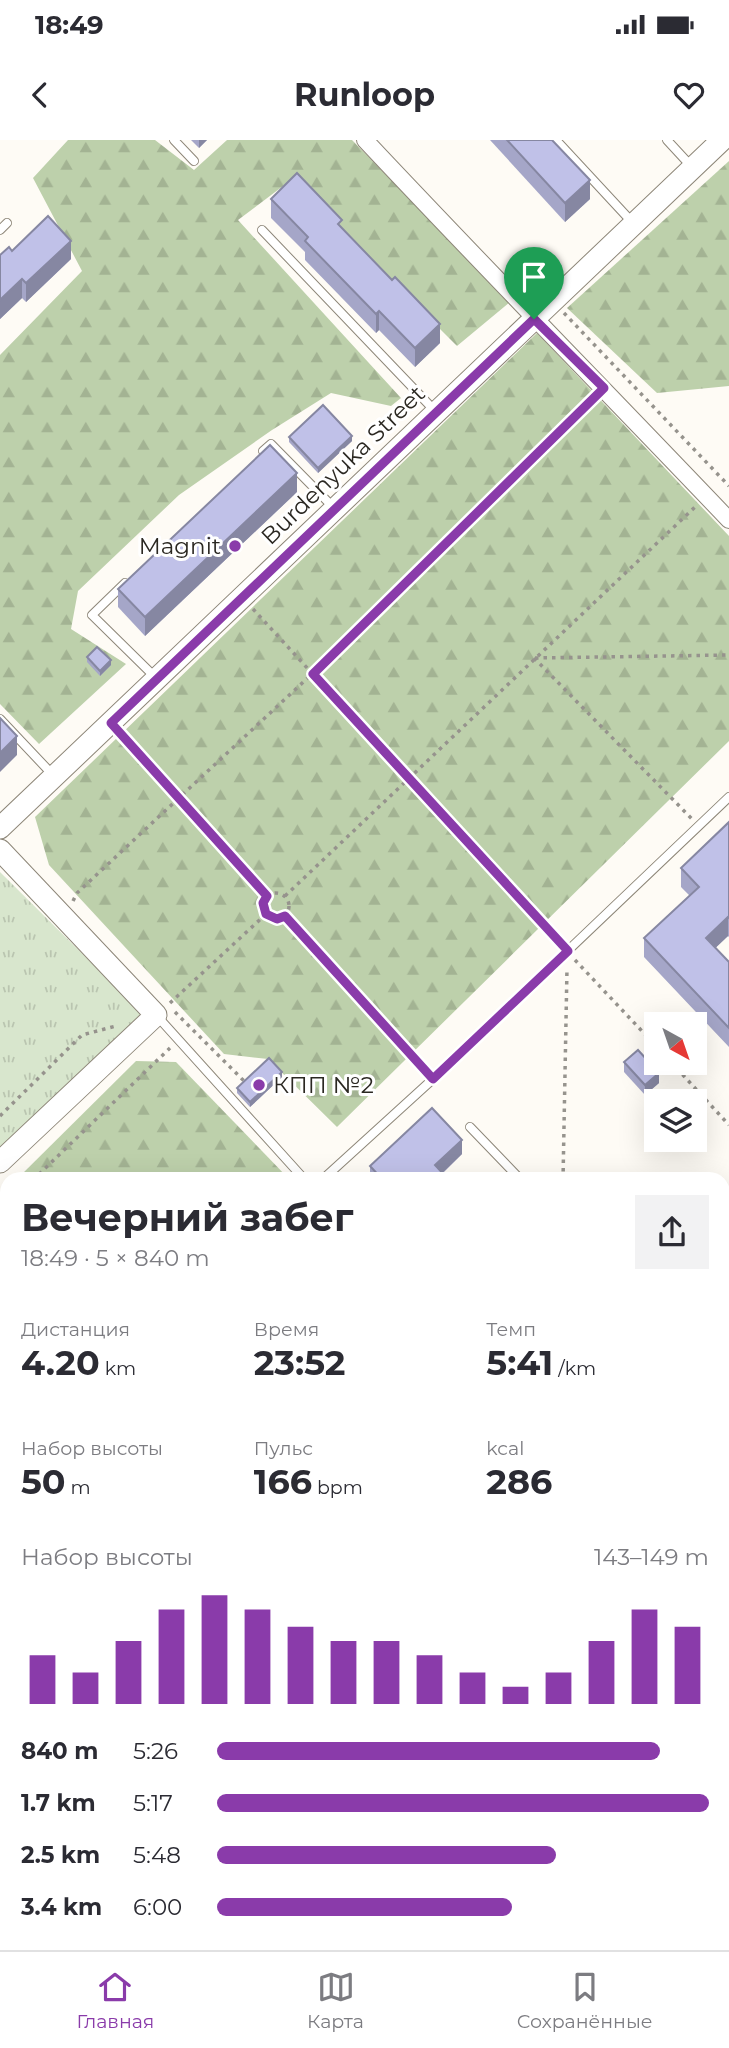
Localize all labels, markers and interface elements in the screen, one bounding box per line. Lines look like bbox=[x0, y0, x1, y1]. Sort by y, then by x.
text: 18:49 bbox=[35, 9, 104, 41]
text: Runloop bbox=[294, 75, 435, 114]
icon: back bbox=[21, 76, 59, 114]
icon: heart bbox=[670, 76, 708, 114]
pin bbox=[504, 247, 564, 319]
icon: arrive bbox=[515, 258, 553, 296]
street label: Burdenyuka Street bbox=[255, 380, 431, 550]
place label: Magnit bbox=[139, 532, 221, 560]
marker: Magnit bbox=[227, 538, 243, 554]
north arrow bbox=[644, 1012, 707, 1074]
map controls bbox=[644, 1012, 707, 1152]
place label: КПП №2 bbox=[273, 1071, 374, 1099]
marker: КПП №2 bbox=[251, 1077, 267, 1093]
button: layers bbox=[644, 1089, 707, 1152]
text: Вечерний забег bbox=[21, 1194, 354, 1241]
button: share bbox=[635, 1195, 709, 1269]
text: 18:49 · 5 × 840 m bbox=[21, 1244, 210, 1272]
text: Дистанция bbox=[21, 1318, 130, 1341]
text: Время bbox=[254, 1318, 319, 1341]
text: Темп bbox=[486, 1318, 536, 1341]
text: 4.20 bbox=[21, 1341, 100, 1384]
text: 23:52 bbox=[254, 1341, 346, 1384]
text: 5:41 bbox=[486, 1341, 553, 1384]
text: km bbox=[100, 1357, 136, 1380]
text: /km bbox=[553, 1357, 596, 1380]
text: Набор высоты bbox=[21, 1437, 163, 1460]
text: Пульс bbox=[254, 1437, 313, 1460]
text: kcal bbox=[486, 1437, 524, 1460]
text: 50 bbox=[21, 1460, 66, 1503]
text: 166 bbox=[254, 1460, 312, 1503]
text: 286 bbox=[486, 1460, 552, 1503]
text: m bbox=[66, 1476, 91, 1499]
text: bpm bbox=[312, 1476, 363, 1499]
text: Набор высоты bbox=[21, 1543, 193, 1571]
text: 143–149 m bbox=[594, 1543, 709, 1571]
text: 840 m bbox=[21, 1737, 98, 1765]
text: 5:26 bbox=[133, 1737, 178, 1765]
text: 1.7 km bbox=[21, 1789, 96, 1817]
text: 5:17 bbox=[133, 1789, 173, 1817]
text: 2.5 km bbox=[21, 1841, 100, 1869]
text: 5:48 bbox=[133, 1841, 181, 1869]
text: 3.4 km bbox=[21, 1893, 102, 1921]
text: 6:00 bbox=[133, 1893, 182, 1921]
tab: Главная bbox=[76, 1968, 154, 2033]
tab: Карта bbox=[307, 1968, 364, 2033]
tab: Сохранённые bbox=[517, 1968, 653, 2033]

